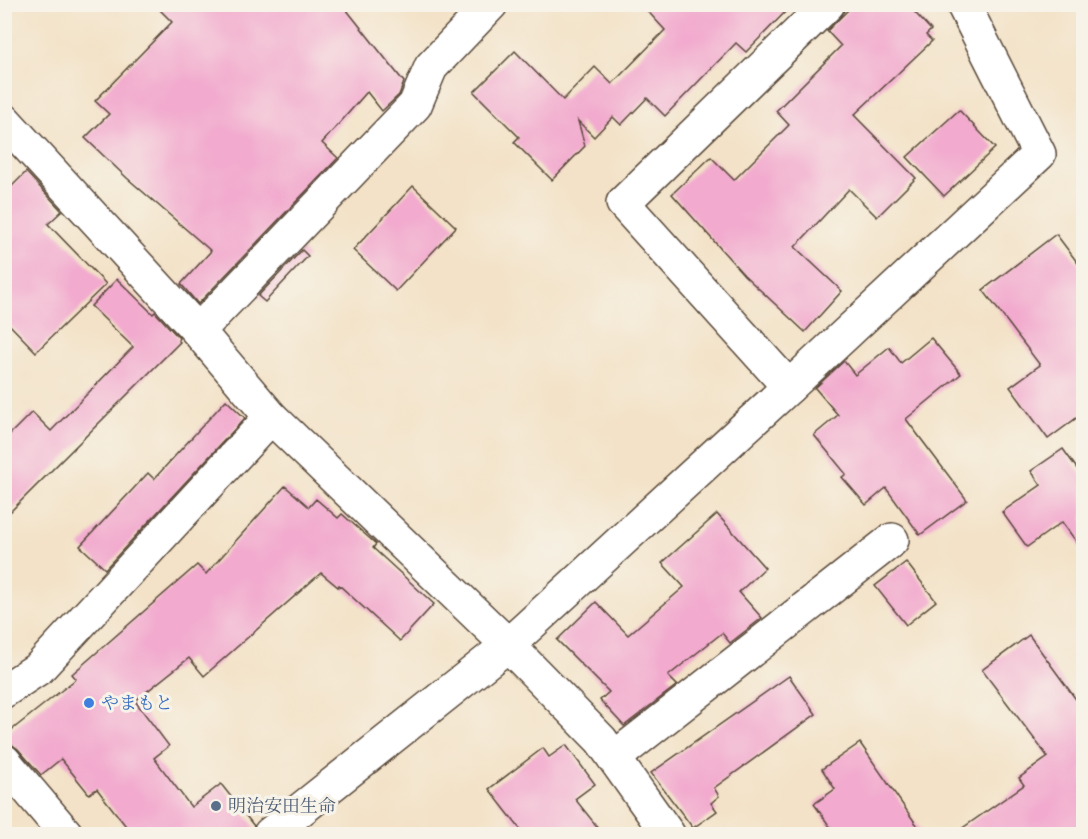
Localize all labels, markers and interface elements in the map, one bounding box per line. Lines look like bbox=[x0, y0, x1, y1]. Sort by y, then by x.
place label: やまもと bbox=[101, 692, 173, 718]
marker: やまもと bbox=[82, 696, 96, 710]
place label: 明治安田生命 bbox=[228, 795, 336, 821]
marker: 明治安田生命 bbox=[209, 799, 223, 813]

